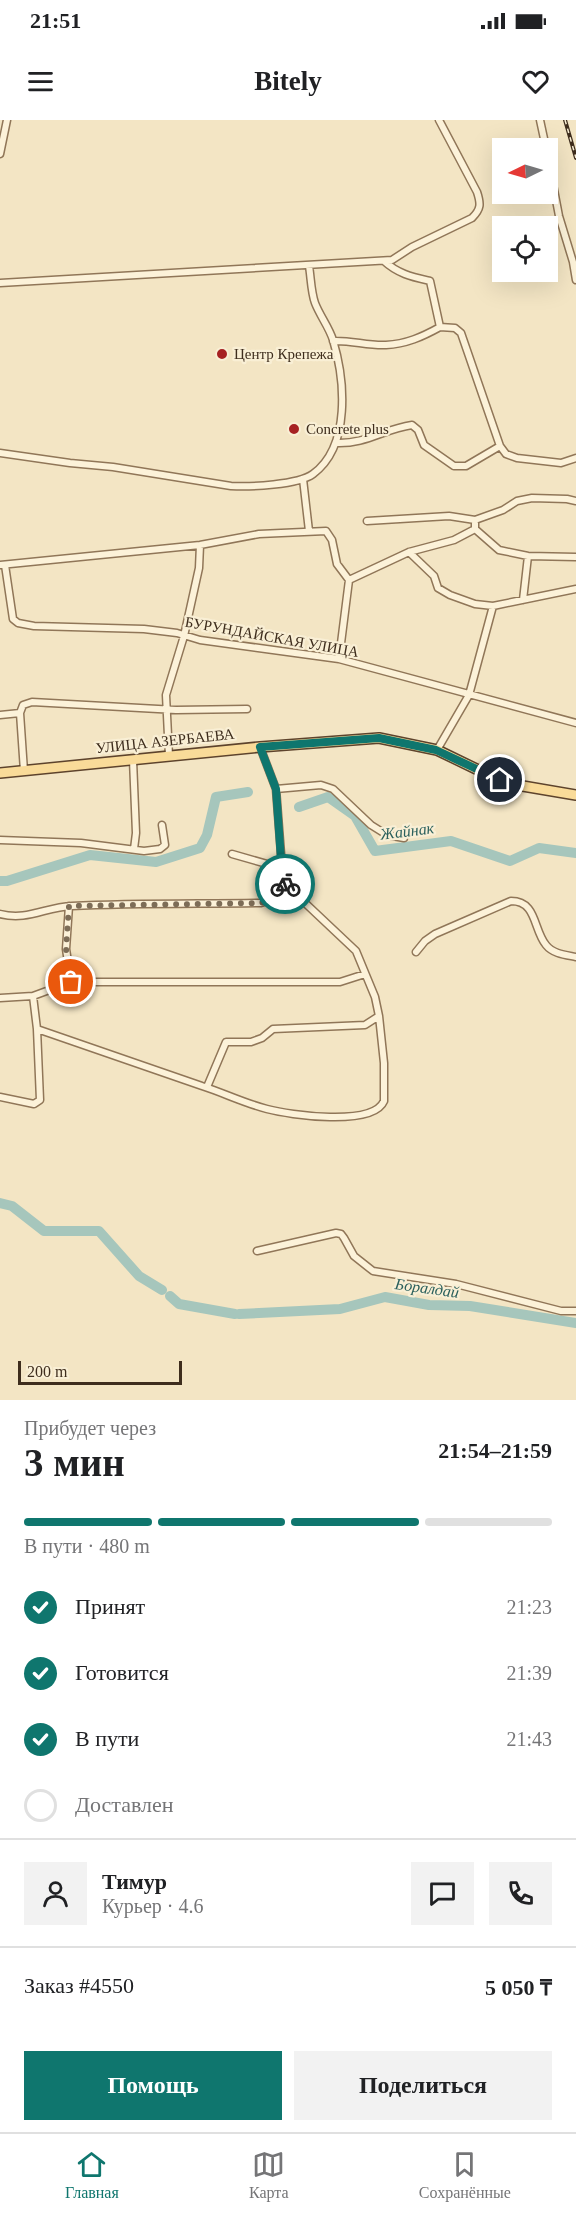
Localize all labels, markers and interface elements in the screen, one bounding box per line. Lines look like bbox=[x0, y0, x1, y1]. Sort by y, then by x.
text: 21:51 bbox=[30, 8, 81, 33]
icon: menu bbox=[24, 65, 57, 98]
icon: heart bbox=[519, 65, 552, 98]
text: Bitely bbox=[254, 66, 322, 96]
north arrow bbox=[492, 138, 558, 204]
map controls bbox=[492, 138, 558, 282]
button: locate bbox=[492, 216, 558, 282]
place label: Центр Крепежа bbox=[234, 346, 334, 362]
marker: Центр Крепежа bbox=[215, 347, 229, 361]
place label: Concrete plus bbox=[306, 421, 389, 437]
marker: Concrete plus bbox=[287, 422, 301, 436]
street label: БУРУНДАЙСКАЯ УЛИЦА bbox=[184, 614, 360, 660]
street label: УЛИЦА АЗЕРБАЕВА bbox=[95, 726, 235, 756]
pin bbox=[474, 754, 525, 805]
icon: home bbox=[483, 763, 516, 796]
water label: Жайнак bbox=[378, 819, 435, 843]
courier bbox=[255, 854, 315, 914]
icon: bike bbox=[269, 868, 302, 901]
pin bbox=[45, 956, 96, 1007]
icon: bag bbox=[54, 965, 87, 998]
water label: Боралдай bbox=[393, 1275, 460, 1302]
scale bar bbox=[18, 1358, 182, 1386]
text: 200 m bbox=[27, 1363, 67, 1380]
text: Прибудет через bbox=[24, 1417, 156, 1439]
text: 21:54–21:59 bbox=[438, 1438, 552, 1463]
text: 3 мин bbox=[24, 1441, 125, 1484]
text: В пути · 480 m bbox=[24, 1535, 150, 1557]
icon: check bbox=[24, 1591, 57, 1624]
text: Принят bbox=[75, 1594, 145, 1619]
text: 21:23 bbox=[506, 1596, 552, 1618]
icon: check bbox=[24, 1657, 57, 1690]
text: Готовится bbox=[75, 1660, 169, 1685]
text: 21:39 bbox=[506, 1662, 552, 1684]
icon: check bbox=[24, 1723, 57, 1756]
text: В пути bbox=[75, 1726, 139, 1751]
text: 21:43 bbox=[506, 1728, 552, 1750]
text: Доставлен bbox=[75, 1792, 174, 1817]
button: person bbox=[24, 1862, 87, 1925]
button: chat bbox=[411, 1862, 474, 1925]
button: phone bbox=[489, 1862, 552, 1925]
text: Тимур bbox=[102, 1869, 167, 1894]
text: Курьер · 4.6 bbox=[102, 1895, 204, 1917]
text: Заказ #4550 bbox=[24, 1973, 134, 1998]
text: 5 050 ₸ bbox=[485, 1975, 552, 2000]
button: Помощь bbox=[24, 2051, 282, 2120]
button: Поделиться bbox=[294, 2051, 552, 2120]
tab: Главная bbox=[65, 2148, 119, 2202]
tab: Карта bbox=[249, 2148, 289, 2202]
tab: Сохранённые bbox=[419, 2148, 511, 2202]

